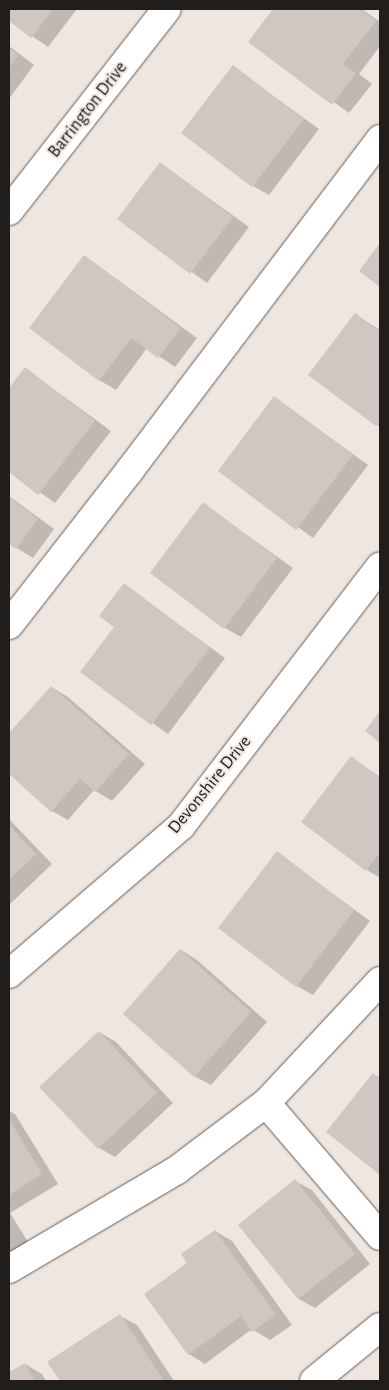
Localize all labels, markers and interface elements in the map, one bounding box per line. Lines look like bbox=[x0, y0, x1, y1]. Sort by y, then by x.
street label: Barrington Drive bbox=[44, 58, 132, 162]
street label: Devonshire Drive bbox=[164, 732, 256, 838]

